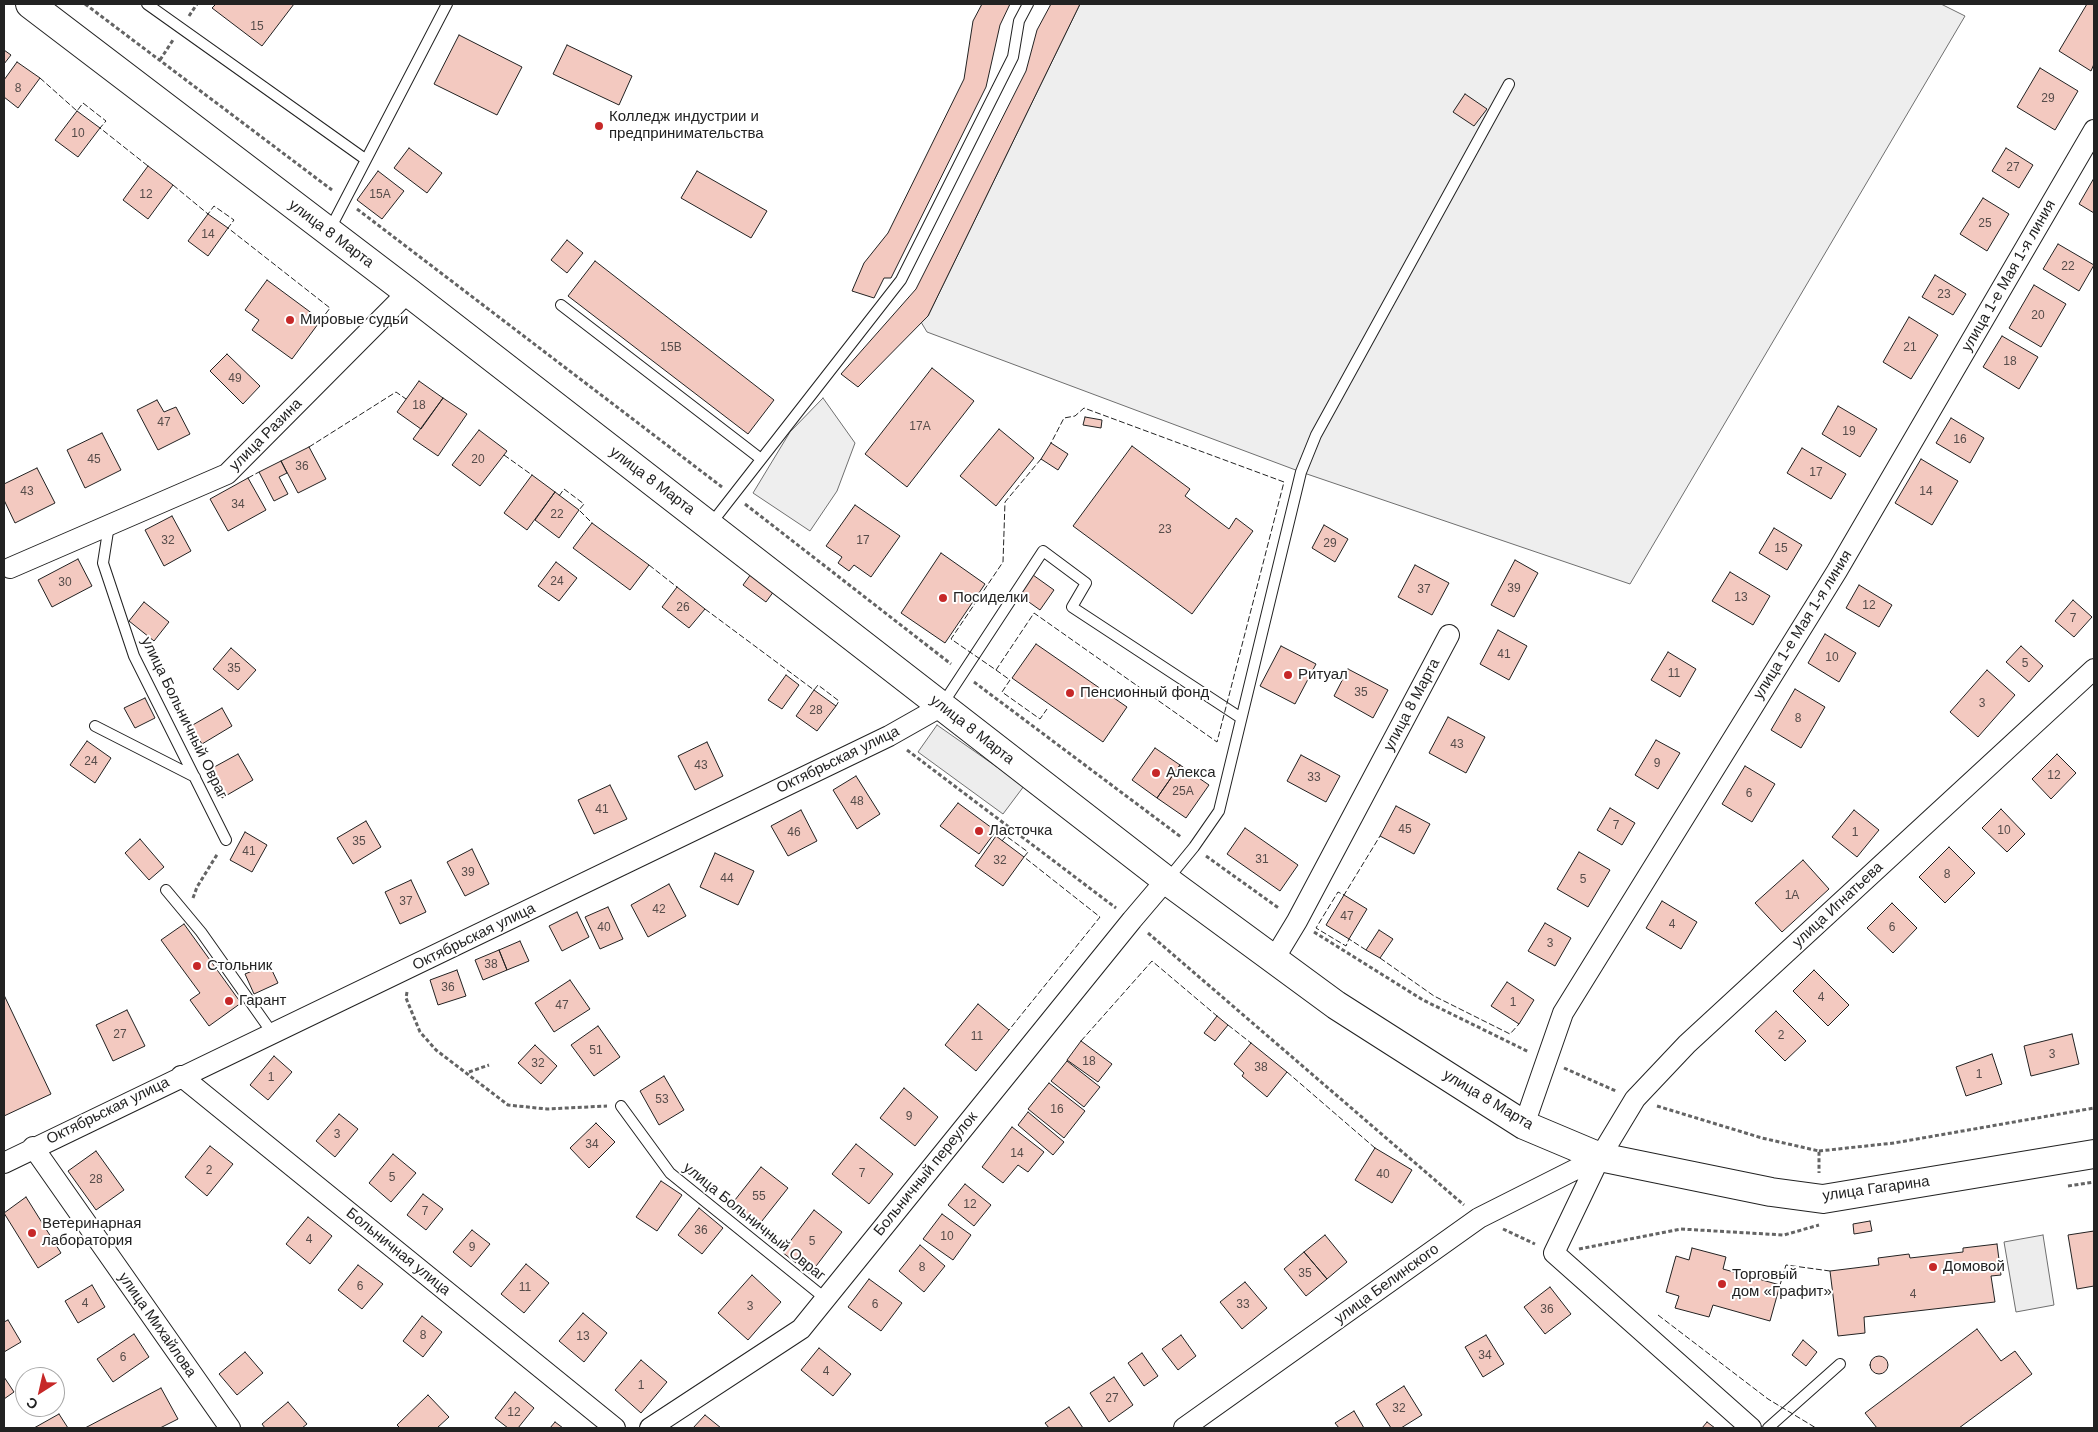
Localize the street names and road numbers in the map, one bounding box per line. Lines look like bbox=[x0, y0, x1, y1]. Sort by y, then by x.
street label: улица 8 Марта bbox=[285, 196, 377, 272]
street label: улица 1-е Мая 1-я линия bbox=[1958, 197, 2060, 355]
street label: улица Разина bbox=[226, 395, 306, 475]
street label: улица 8 Марта bbox=[606, 443, 698, 519]
street label: улица 1-е Мая 1-я линия bbox=[1750, 547, 1856, 703]
street label: улица Больничный Овраг bbox=[137, 634, 231, 802]
street label: улица 8 Марта bbox=[1380, 656, 1444, 754]
street label: улица 8 Марта bbox=[926, 692, 1018, 768]
street label: Октябрьская улица bbox=[774, 722, 902, 798]
street label: улица Игнатьева bbox=[1789, 858, 1887, 952]
street label: Октябрьская улица bbox=[410, 899, 538, 975]
street label: улица 8 Марта bbox=[1440, 1066, 1536, 1134]
street label: Октябрьская улица bbox=[44, 1073, 172, 1149]
street label: Больничный переулок bbox=[870, 1108, 982, 1240]
street label: улица Больничный Овраг bbox=[679, 1159, 829, 1285]
street label: улица Гагарина bbox=[1821, 1173, 1931, 1205]
street label: Больничная улица bbox=[342, 1204, 454, 1300]
street label: улица Белинского bbox=[1331, 1240, 1443, 1328]
street label: улица Михайлова bbox=[114, 1269, 200, 1381]

